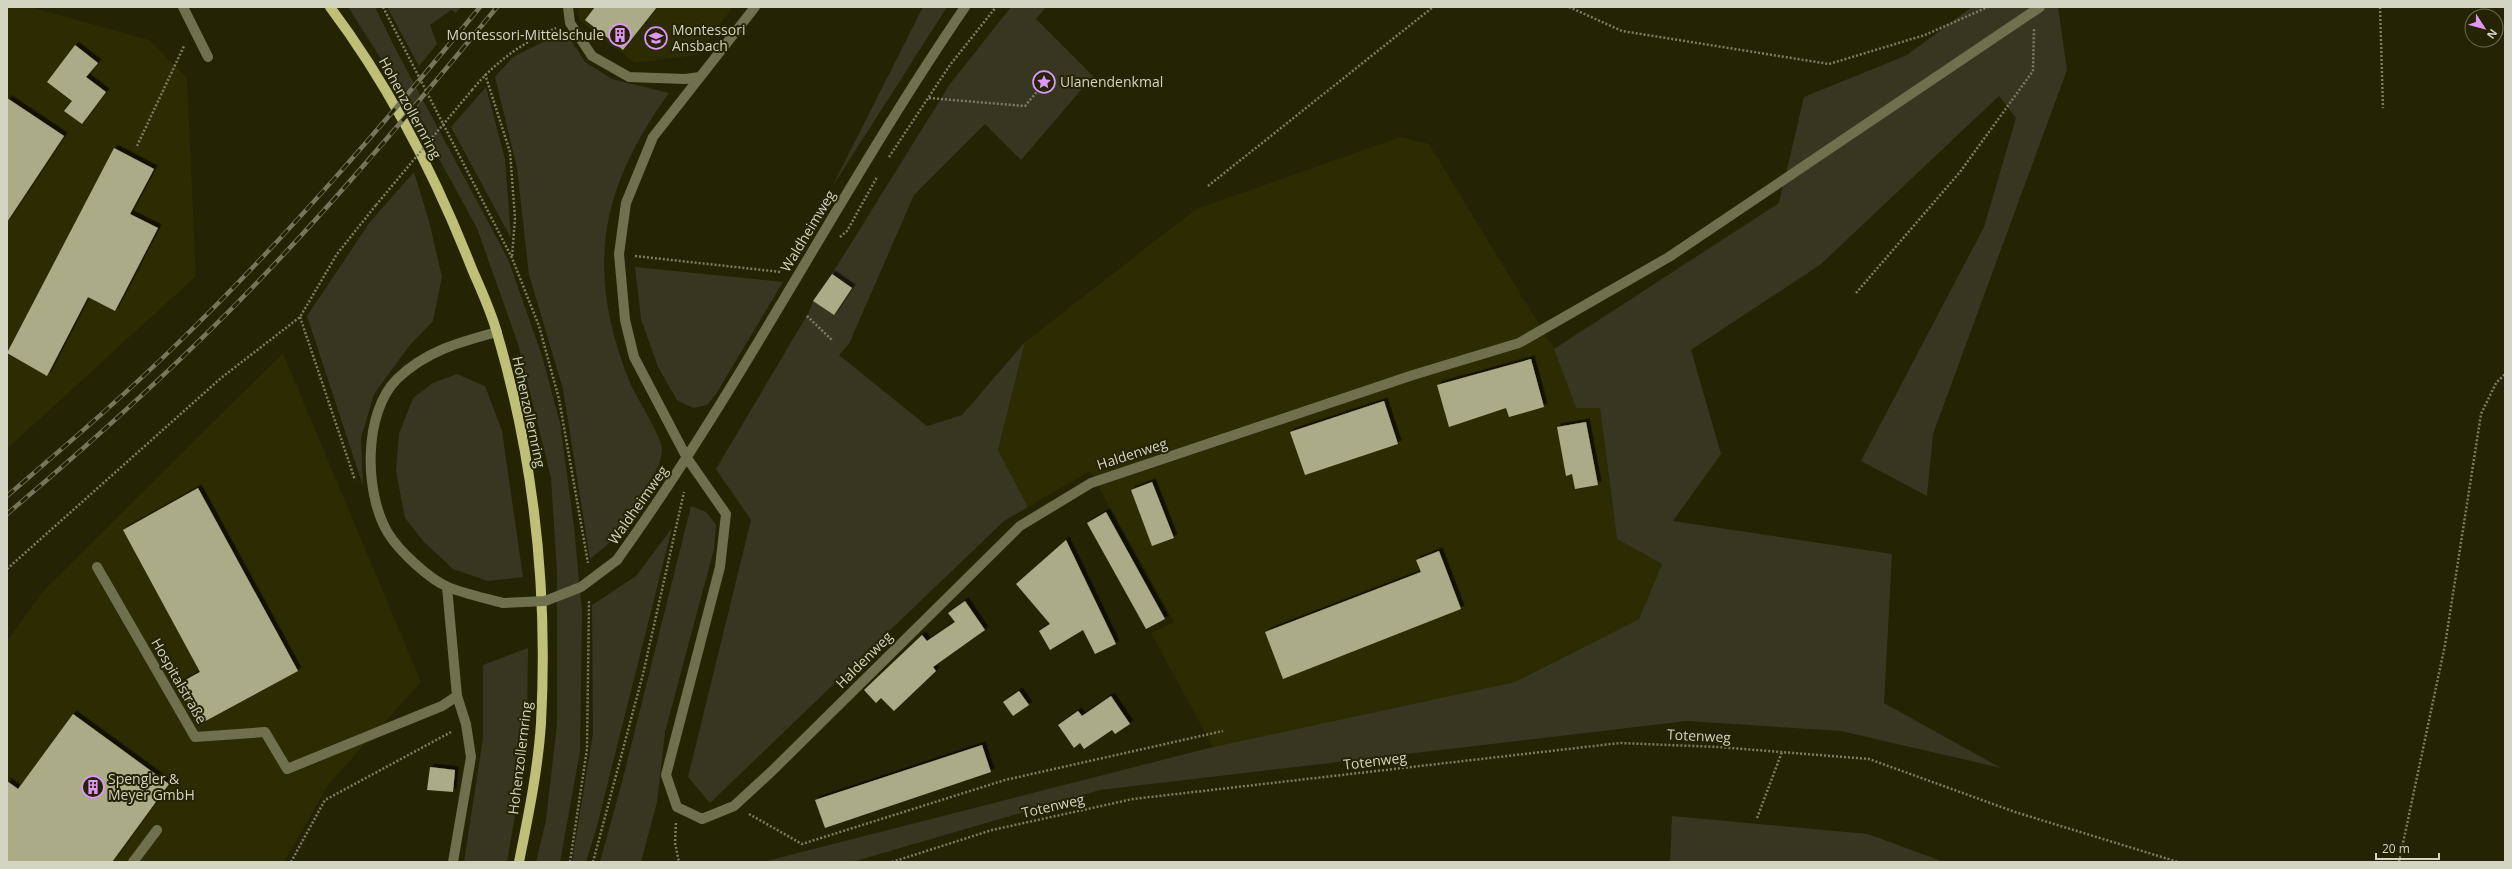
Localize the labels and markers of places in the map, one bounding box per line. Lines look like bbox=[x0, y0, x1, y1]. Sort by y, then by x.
place label: Montessori Ansbach bbox=[672, 20, 745, 55]
building icon: Montessori-Mittelschule bbox=[607, 22, 633, 48]
place label: Montessori-Mittelschule bbox=[447, 25, 604, 44]
school or university icon: Montessori Ansbach bbox=[643, 25, 669, 51]
place icon: Ulanendenkmal bbox=[1031, 69, 1057, 95]
place label: Ulanendenkmal bbox=[1060, 72, 1163, 91]
place label: Spengler & Meyer GmbH bbox=[108, 769, 195, 804]
building icon: Spengler & Meyer GmbH bbox=[80, 774, 106, 800]

